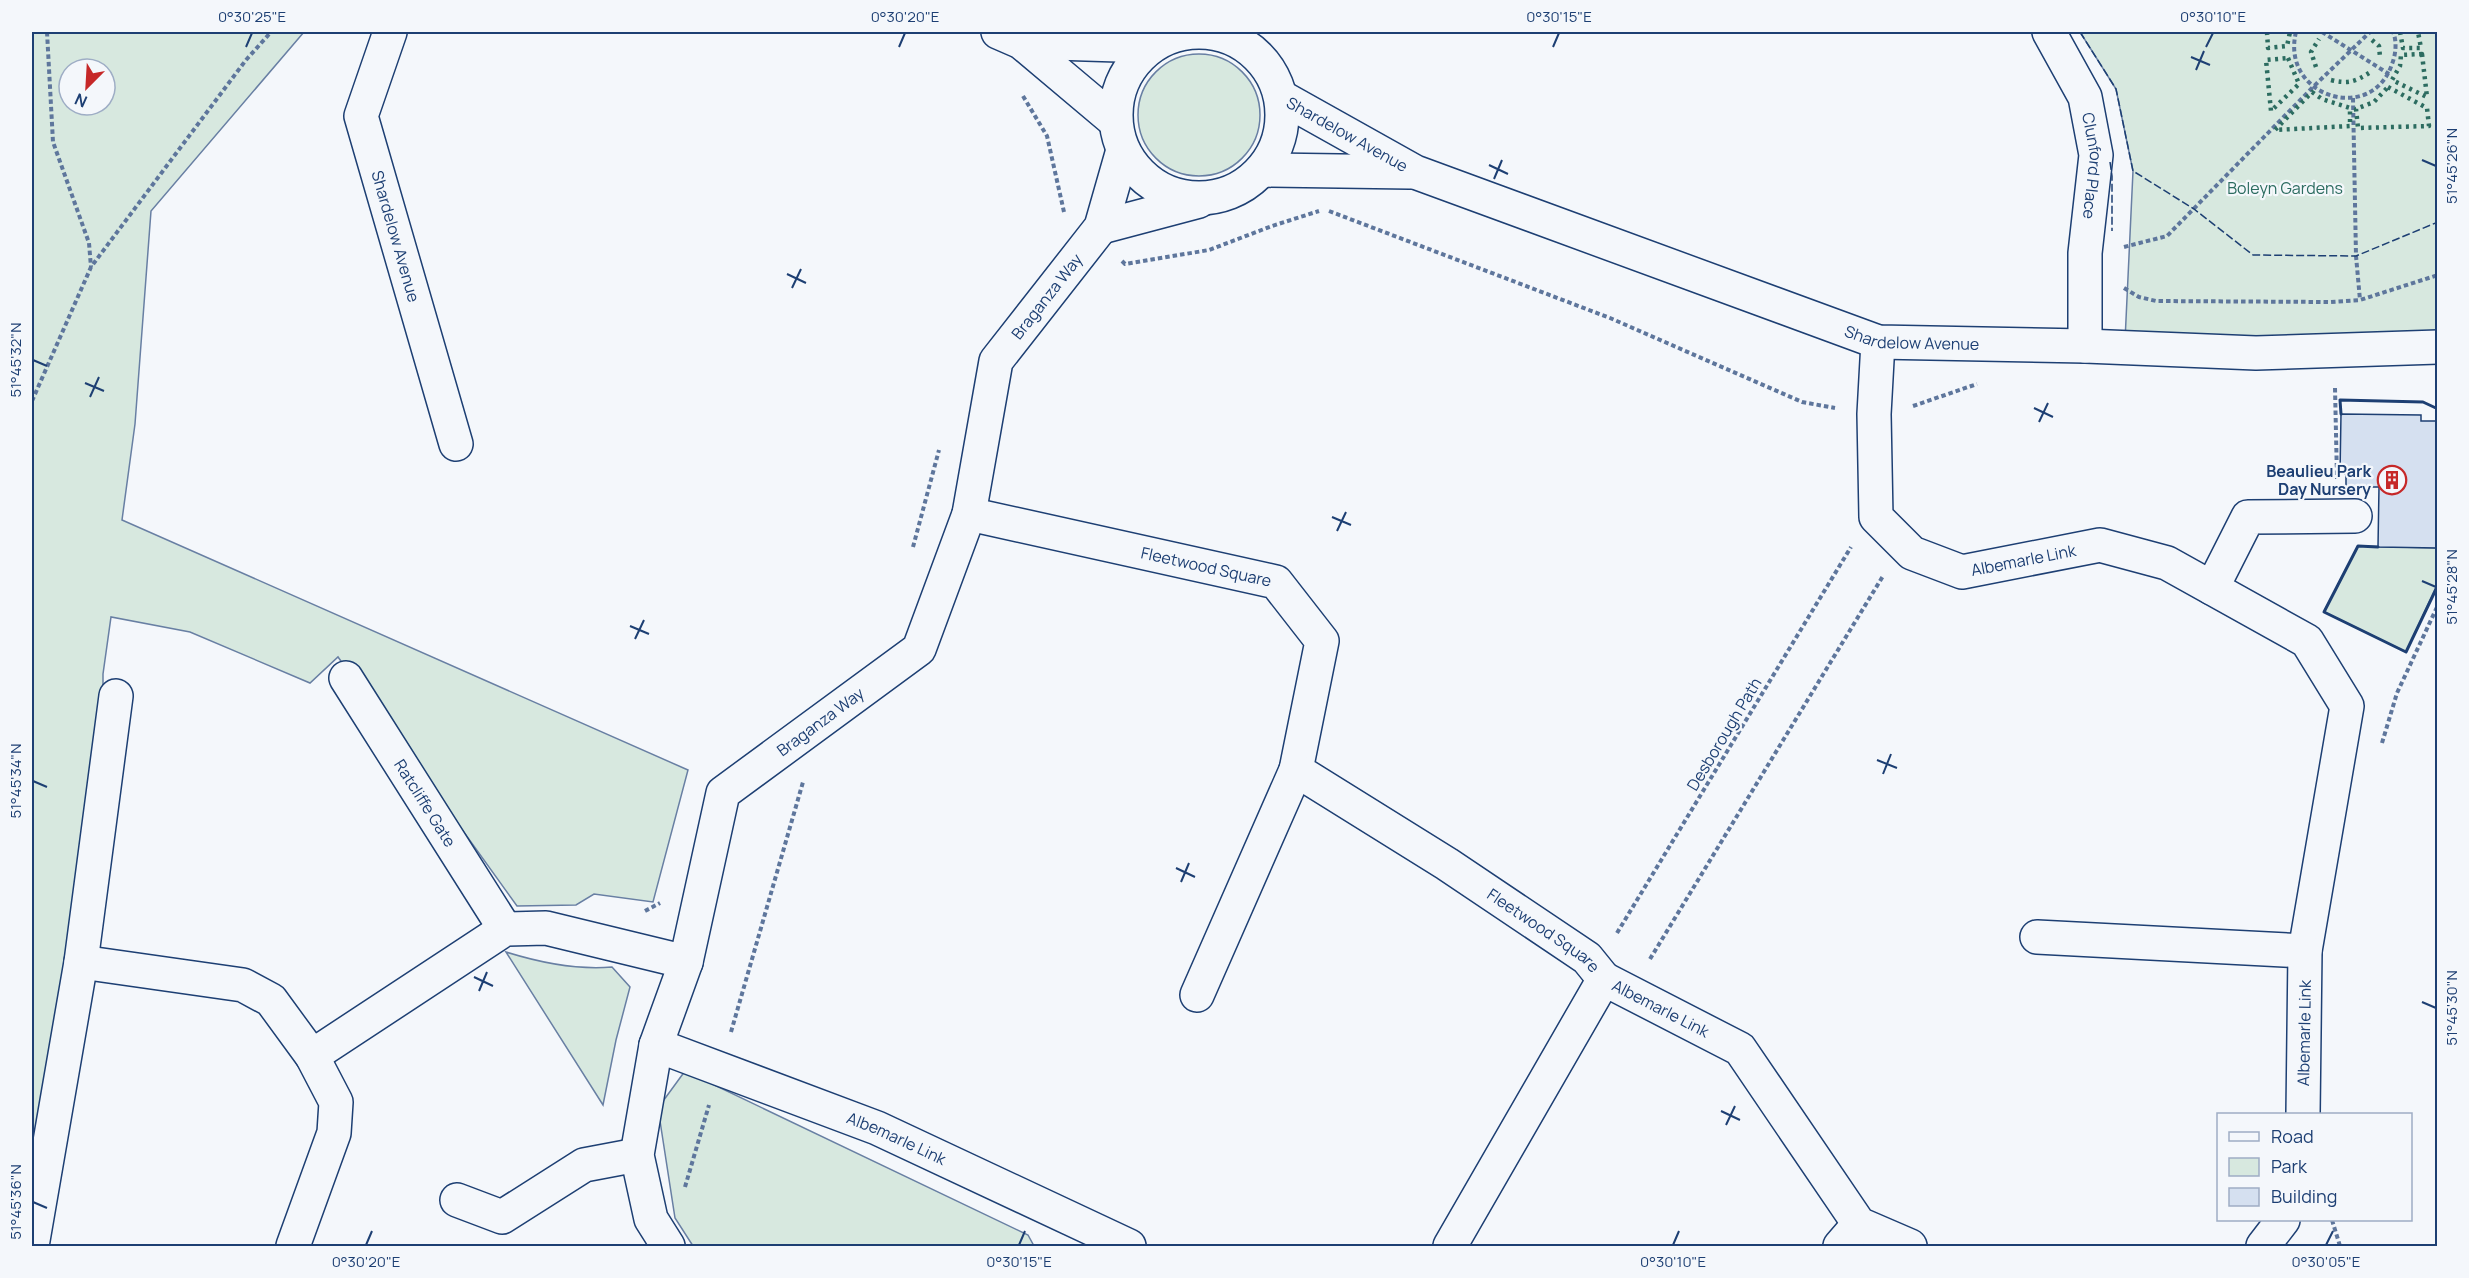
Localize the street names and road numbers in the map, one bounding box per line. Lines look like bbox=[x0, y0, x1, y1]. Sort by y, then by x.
street label: Shardelow Avenue bbox=[1283, 91, 1412, 177]
street label: Clunford Place bbox=[2077, 111, 2107, 220]
street label: Shardelow Avenue bbox=[366, 168, 425, 305]
street label: Braganza Way bbox=[1006, 248, 1088, 344]
street label: Shardelow Avenue bbox=[1842, 320, 1979, 355]
street label: Albemarle Link bbox=[1969, 539, 2079, 581]
street label: Fleetwood Square bbox=[1139, 541, 1274, 592]
street label: Desborough Path bbox=[1682, 673, 1766, 795]
street label: Braganza Way bbox=[772, 682, 869, 761]
street label: Ratcliffe Gate bbox=[389, 755, 461, 851]
street label: Fleetwood Square bbox=[1483, 883, 1605, 977]
street label: Albemarle Link bbox=[1608, 974, 1714, 1043]
street label: Albemarle Link bbox=[2292, 979, 2316, 1086]
street label: Albemarle Link bbox=[844, 1107, 951, 1170]

